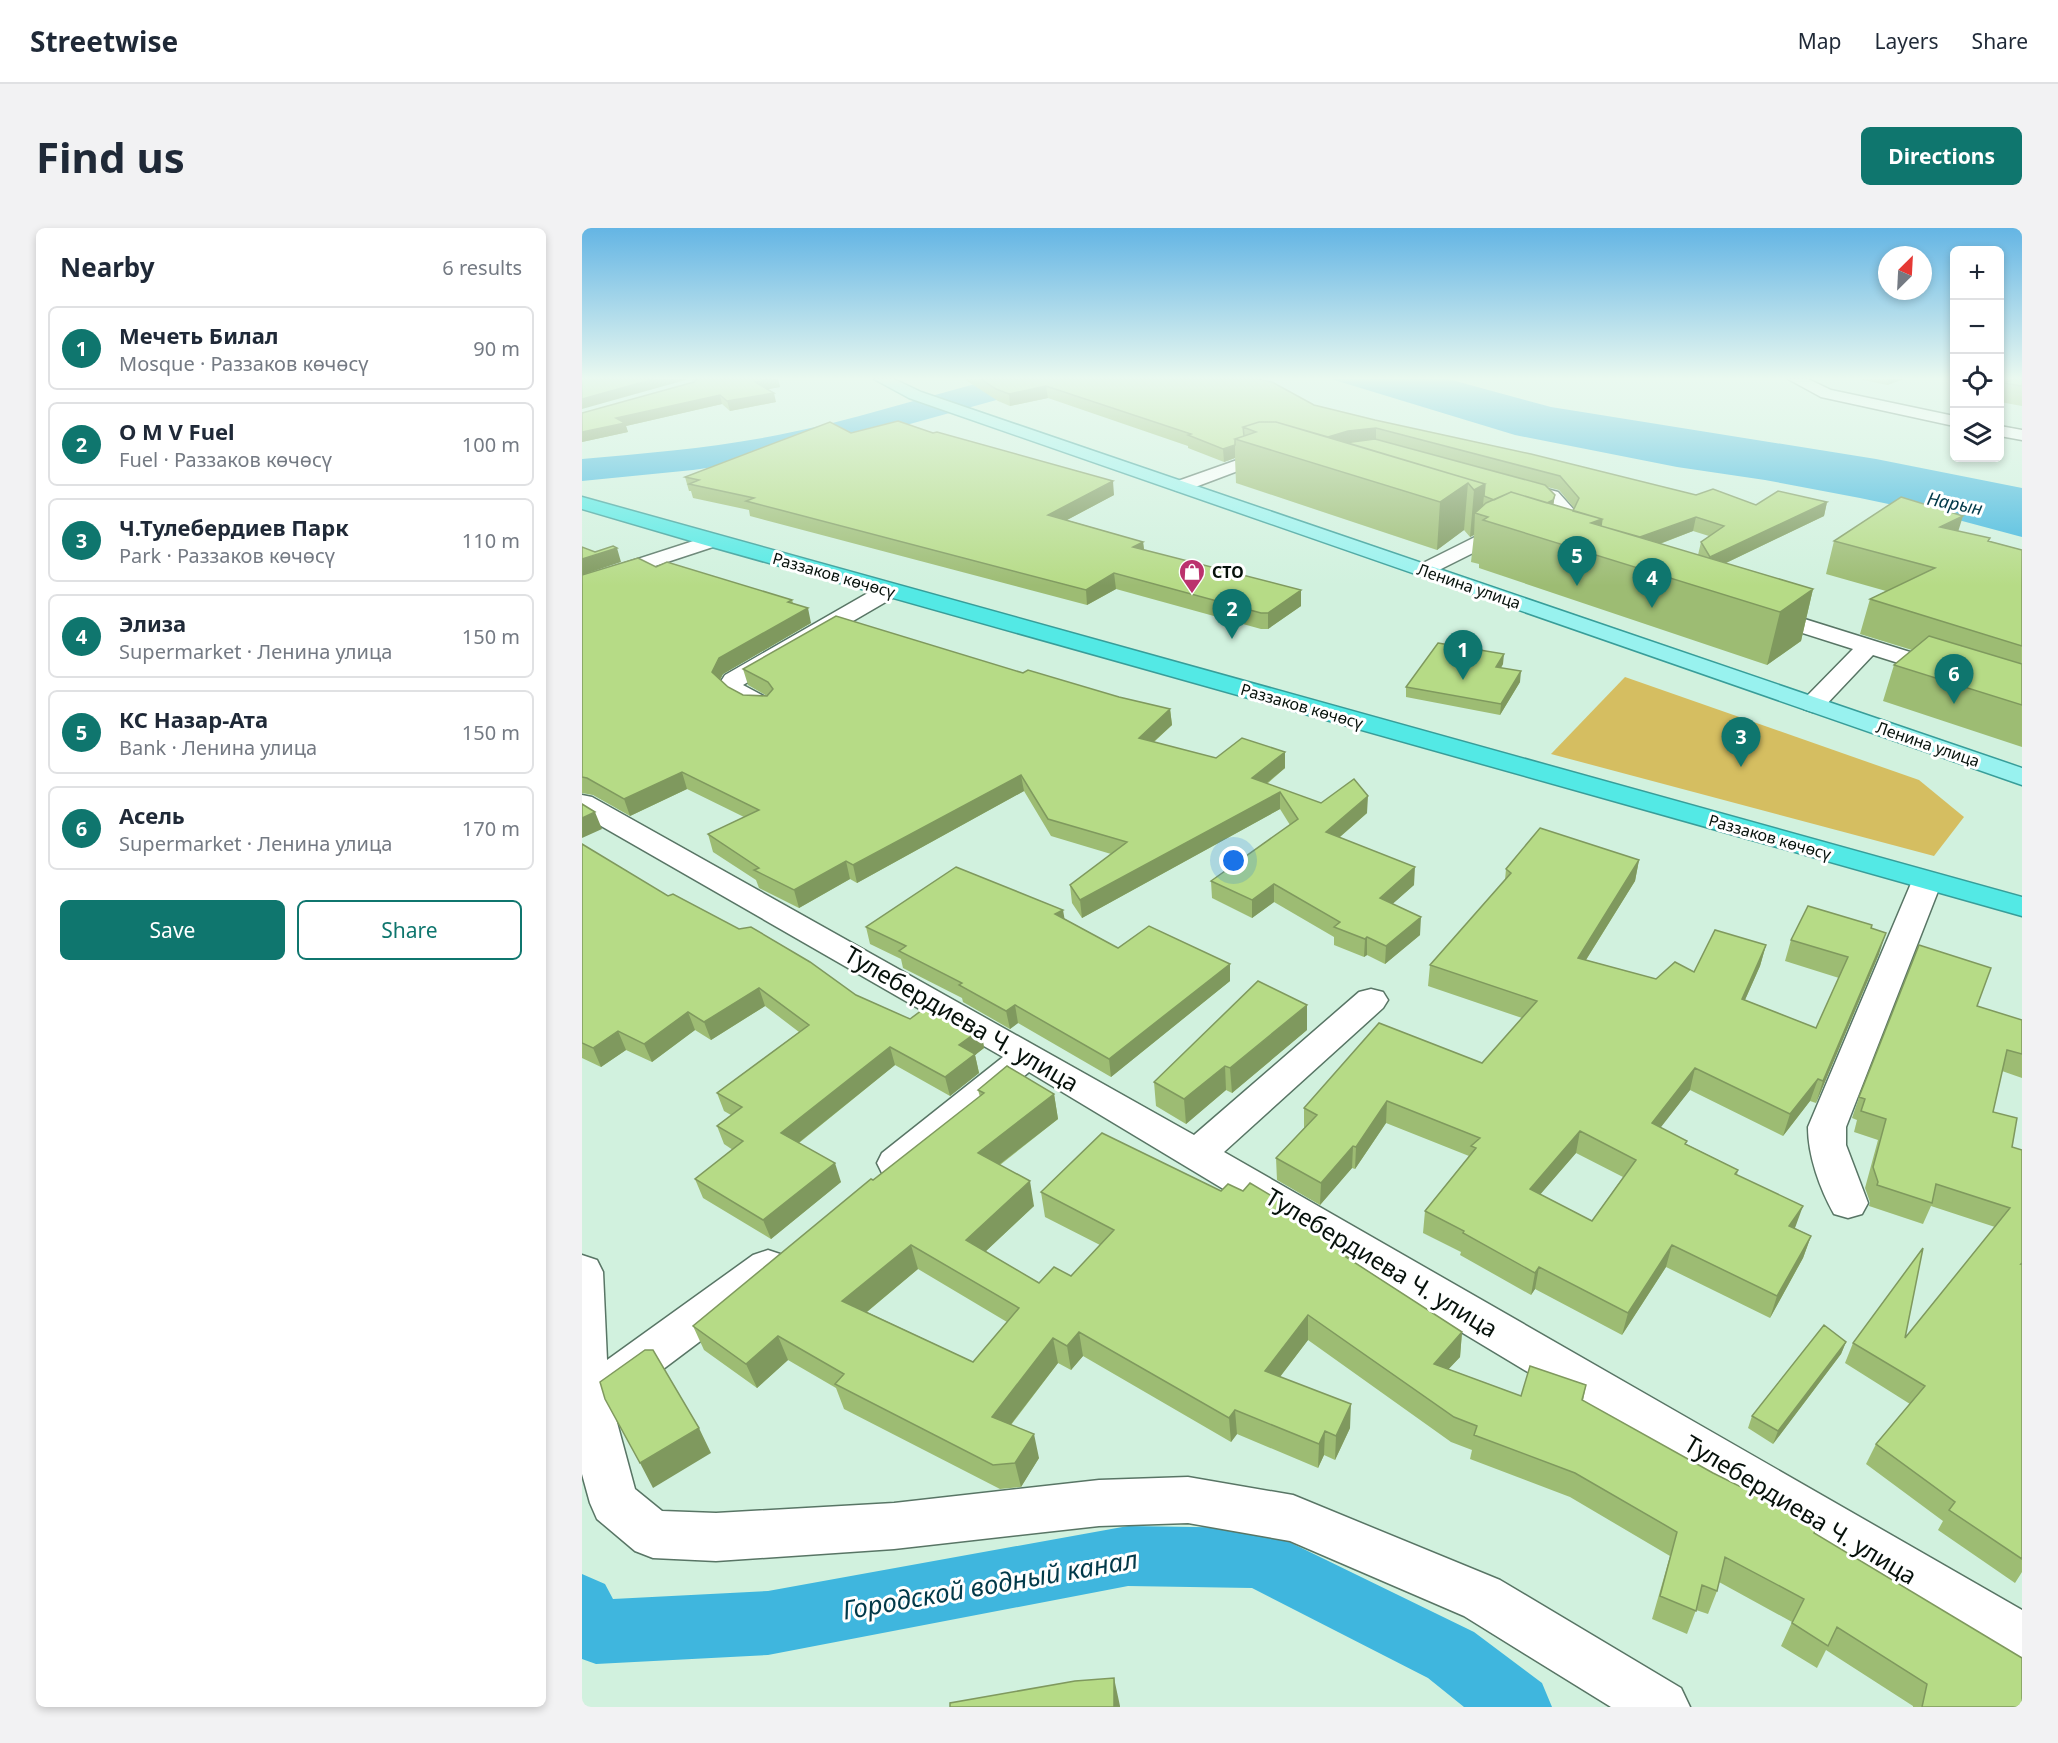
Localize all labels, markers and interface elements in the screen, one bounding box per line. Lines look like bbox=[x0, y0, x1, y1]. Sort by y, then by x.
text: Streetwise bbox=[30, 22, 178, 60]
text: Map bbox=[1798, 27, 1842, 55]
text: Layers bbox=[1875, 27, 1939, 55]
text: Share bbox=[1972, 27, 2028, 55]
button: Directions bbox=[1861, 127, 2022, 185]
text: Find us bbox=[36, 128, 185, 185]
north arrow bbox=[1878, 246, 1932, 300]
map controls bbox=[1950, 246, 2004, 462]
button: + bbox=[1950, 246, 2004, 300]
text: Nearby bbox=[60, 249, 155, 285]
text: 6 results bbox=[442, 254, 522, 281]
button: − bbox=[1950, 300, 2004, 354]
text: Мечеть Билал bbox=[119, 320, 278, 350]
text: 1 bbox=[76, 335, 87, 362]
text: 90 m bbox=[473, 335, 520, 362]
text: Mosque · Раззаков көчөсү bbox=[119, 350, 368, 377]
button: locate bbox=[1950, 354, 2004, 408]
button: layers bbox=[1950, 408, 2004, 462]
text: O M V Fuel bbox=[119, 416, 235, 446]
text: 2 bbox=[76, 431, 87, 458]
text: 100 m bbox=[462, 431, 520, 458]
text: Fuel · Раззаков көчөсү bbox=[119, 446, 332, 473]
water label: Нарын bbox=[1925, 486, 1985, 520]
text: Ч.Тулебердиев Парк bbox=[119, 512, 349, 542]
text: 3 bbox=[76, 527, 87, 554]
text: 110 m bbox=[462, 527, 520, 554]
pin: 5 bbox=[1558, 536, 1596, 586]
text: Park · Раззаков көчөсү bbox=[119, 542, 335, 569]
street label: Раззаков көчөсү bbox=[770, 547, 899, 603]
shop icon: СТО bbox=[1177, 557, 1207, 595]
street label: Ленина улица bbox=[1414, 558, 1524, 614]
pin: 4 bbox=[1632, 558, 1672, 608]
place label: СТО bbox=[1212, 561, 1244, 583]
pin: 2 bbox=[1212, 590, 1252, 639]
text: Элиза bbox=[119, 608, 186, 638]
text: 4 bbox=[76, 623, 87, 650]
text: 150 m bbox=[462, 623, 520, 650]
pin: 1 bbox=[1444, 630, 1482, 680]
text: Supermarket · Ленина улица bbox=[119, 638, 392, 665]
pin: 6 bbox=[1934, 654, 1974, 704]
street label: Раззаков көчөсү bbox=[1238, 678, 1367, 734]
text: КС Назар-Ата bbox=[119, 704, 268, 734]
street label: Ленина улица bbox=[1873, 716, 1983, 772]
pin: 3 bbox=[1722, 718, 1760, 767]
text: 5 bbox=[76, 719, 87, 746]
text: 150 m bbox=[462, 719, 520, 746]
text: Bank · Ленина улица bbox=[119, 734, 317, 761]
text: Асель bbox=[119, 800, 185, 830]
street label: Раззаков көчөсү bbox=[1706, 809, 1835, 865]
text: 6 bbox=[76, 815, 87, 842]
text: 170 m bbox=[462, 815, 520, 842]
text: Supermarket · Ленина улица bbox=[119, 830, 392, 857]
your location bbox=[1219, 846, 1248, 875]
button: Save bbox=[60, 900, 285, 960]
button: Share bbox=[297, 900, 522, 960]
street label: Тулебердиева Ч. улица bbox=[839, 937, 1085, 1099]
street label: Тулебердиева Ч. улица bbox=[1260, 1179, 1504, 1345]
street label: Тулебердиева Ч. улица bbox=[1679, 1426, 1923, 1592]
water label: Городской водный канал bbox=[840, 1540, 1141, 1628]

